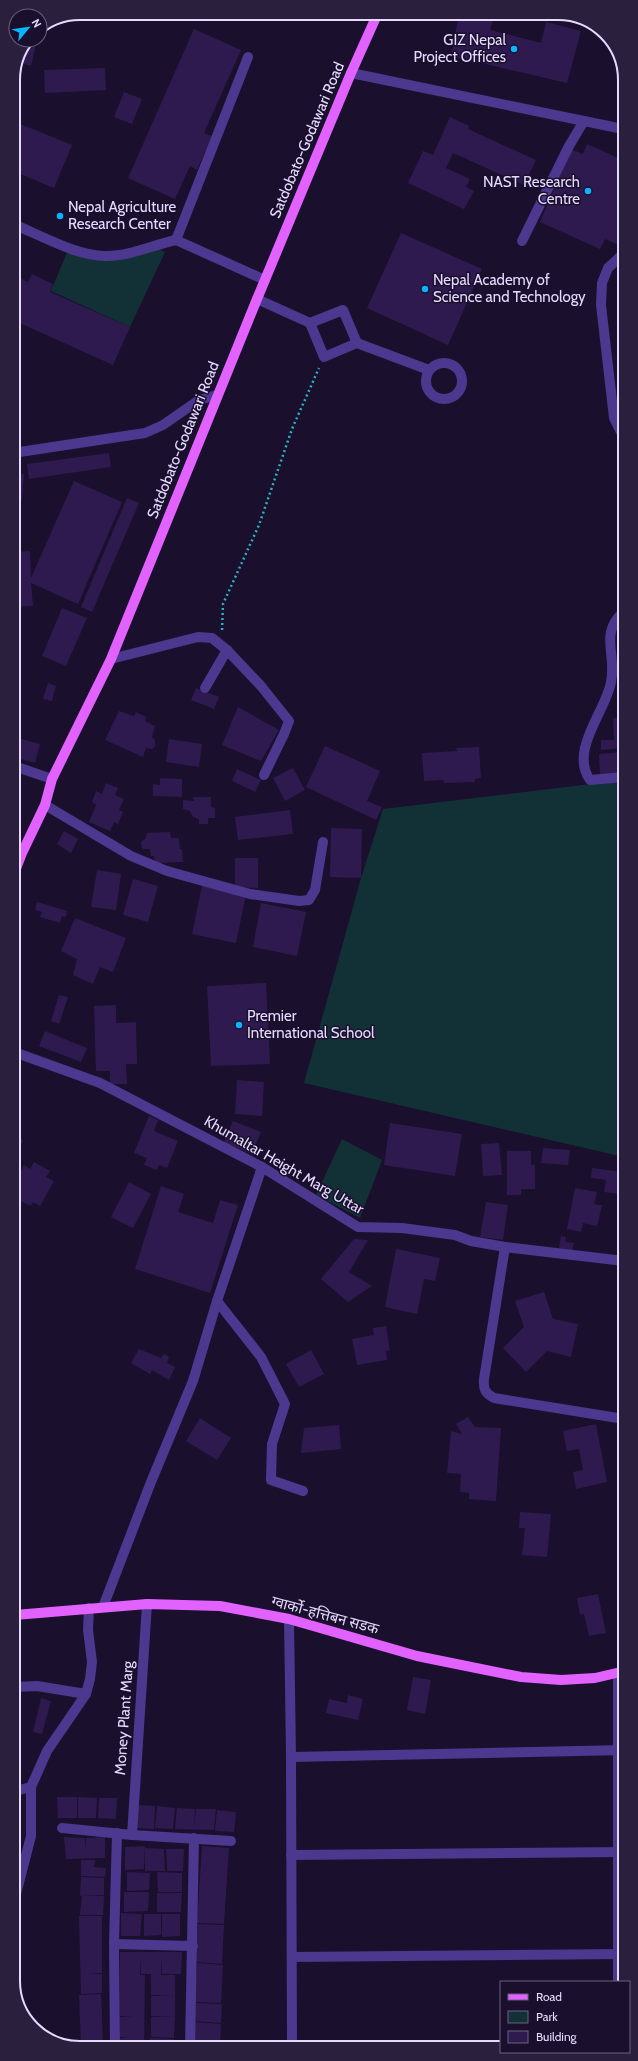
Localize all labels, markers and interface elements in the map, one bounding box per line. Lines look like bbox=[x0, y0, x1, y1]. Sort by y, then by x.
north arrow bbox=[8, 8, 48, 48]
text: N bbox=[29, 16, 45, 30]
place label: GIZ Nepal Project Offices bbox=[413, 31, 506, 66]
marker: GIZ Nepal Project Offices bbox=[509, 44, 519, 54]
street label: Satdobato-Godawari Road bbox=[266, 59, 348, 221]
place label: NAST Research Centre bbox=[483, 173, 580, 208]
marker: NAST Research Centre bbox=[583, 186, 593, 196]
place label: Nepal Agriculture Research Center bbox=[68, 198, 177, 233]
marker: Nepal Agriculture Research Center bbox=[55, 211, 65, 221]
place label: Nepal Academy of Science and Technology bbox=[433, 271, 586, 306]
marker: Nepal Academy of Science and Technology bbox=[420, 284, 430, 294]
street label: Satdobato-Godawari Road bbox=[143, 359, 223, 521]
place label: Premier International School bbox=[247, 1007, 375, 1042]
marker: Premier International School bbox=[234, 1020, 244, 1030]
street label: Khumaltar Height Marg Uttar bbox=[201, 1112, 367, 1218]
street label: ग्वार्को-हत्तिबन सडक bbox=[269, 1592, 381, 1638]
street label: Money Plant Marg bbox=[111, 1660, 137, 1776]
legend bbox=[500, 1981, 630, 2053]
text: Road bbox=[536, 1989, 562, 2004]
text: Park bbox=[536, 2009, 558, 2024]
text: Building bbox=[536, 2029, 578, 2044]

